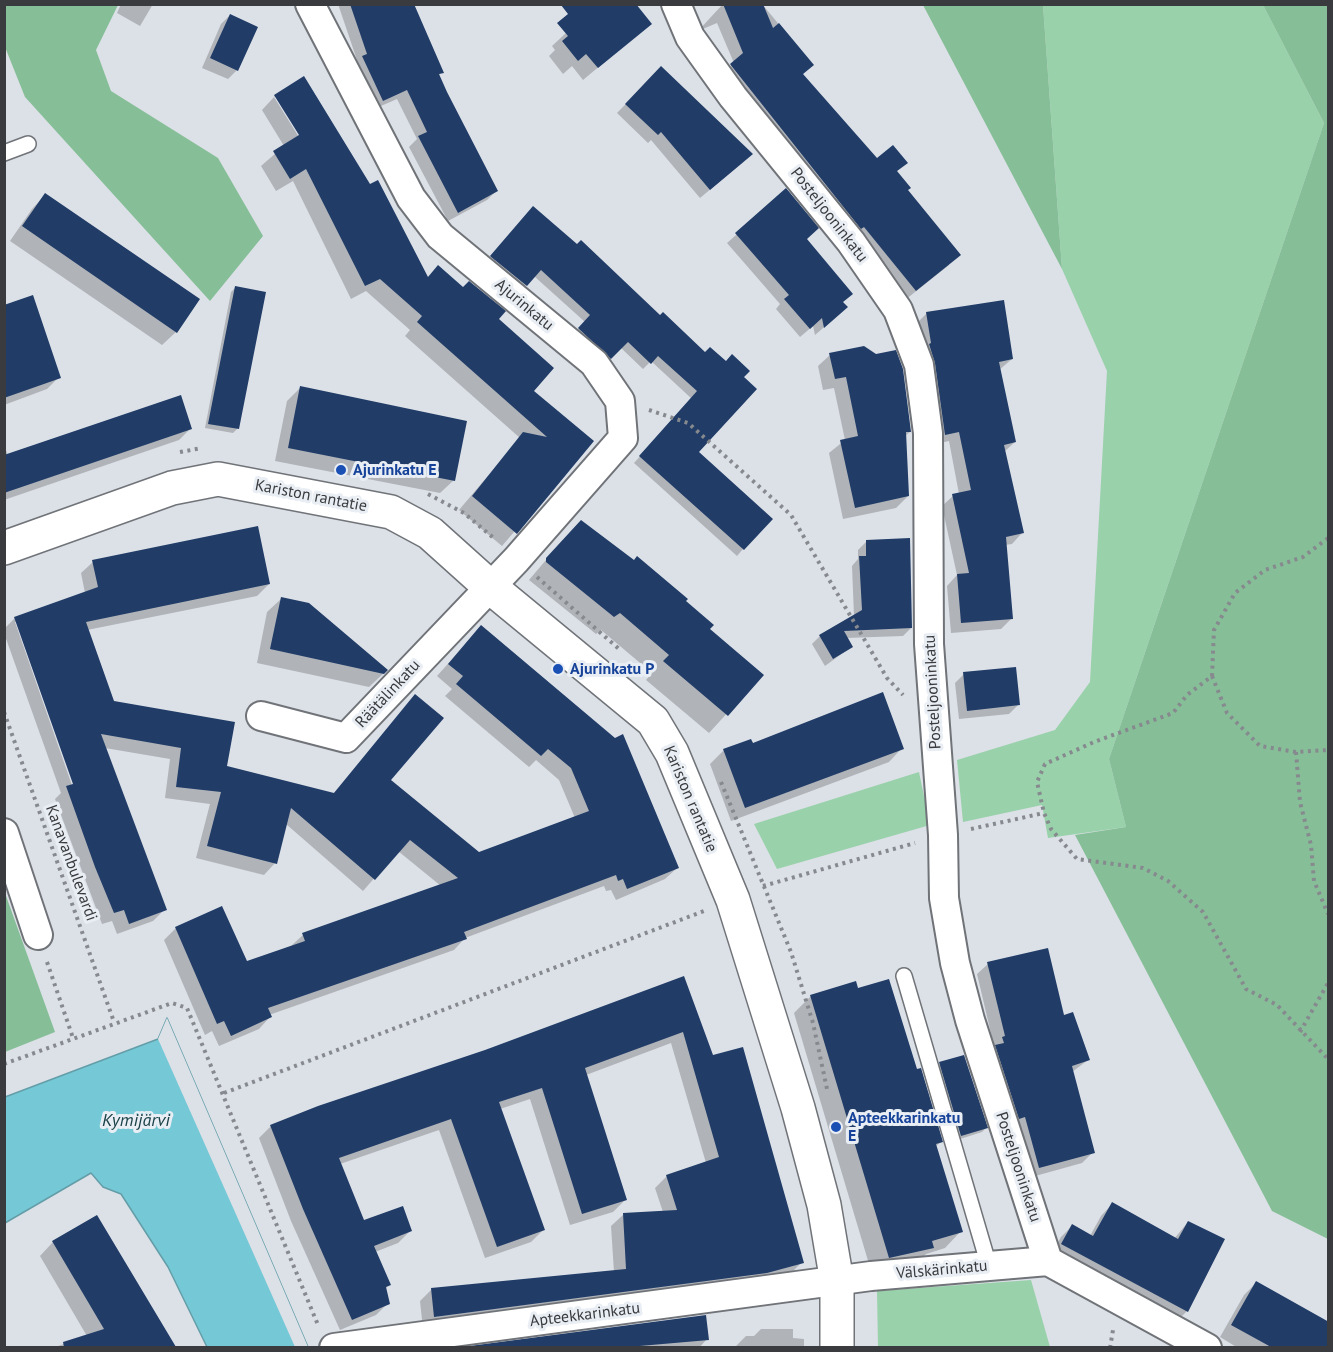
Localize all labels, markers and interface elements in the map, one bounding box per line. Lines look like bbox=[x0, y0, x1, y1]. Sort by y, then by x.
street label: Posteljooninkatu bbox=[786, 164, 872, 266]
street label: Ajurinkatu bbox=[491, 275, 557, 335]
place label: Ajurinkatu E bbox=[353, 460, 437, 480]
marker: Ajurinkatu E bbox=[334, 463, 348, 477]
street label: Kariston rantatie bbox=[253, 476, 369, 516]
street label: Posteljooninkatu bbox=[920, 634, 946, 750]
street label: Räätälinkatu bbox=[352, 656, 424, 732]
place label: Ajurinkatu P bbox=[570, 659, 654, 679]
marker: Ajurinkatu P bbox=[551, 662, 565, 676]
street label: Kariston rantatie bbox=[659, 743, 721, 855]
street label: Kanavanbulevardi bbox=[41, 802, 101, 924]
place label: Apteekkarinkatu E bbox=[848, 1108, 960, 1146]
water label: Kymijärvi bbox=[102, 1110, 170, 1132]
street label: Posteljooninkatu bbox=[991, 1110, 1045, 1224]
marker: Apteekkarinkatu E bbox=[829, 1120, 843, 1134]
street label: Välskärinkatu bbox=[896, 1256, 988, 1284]
street label: Apteekkarinkatu bbox=[529, 1299, 641, 1331]

